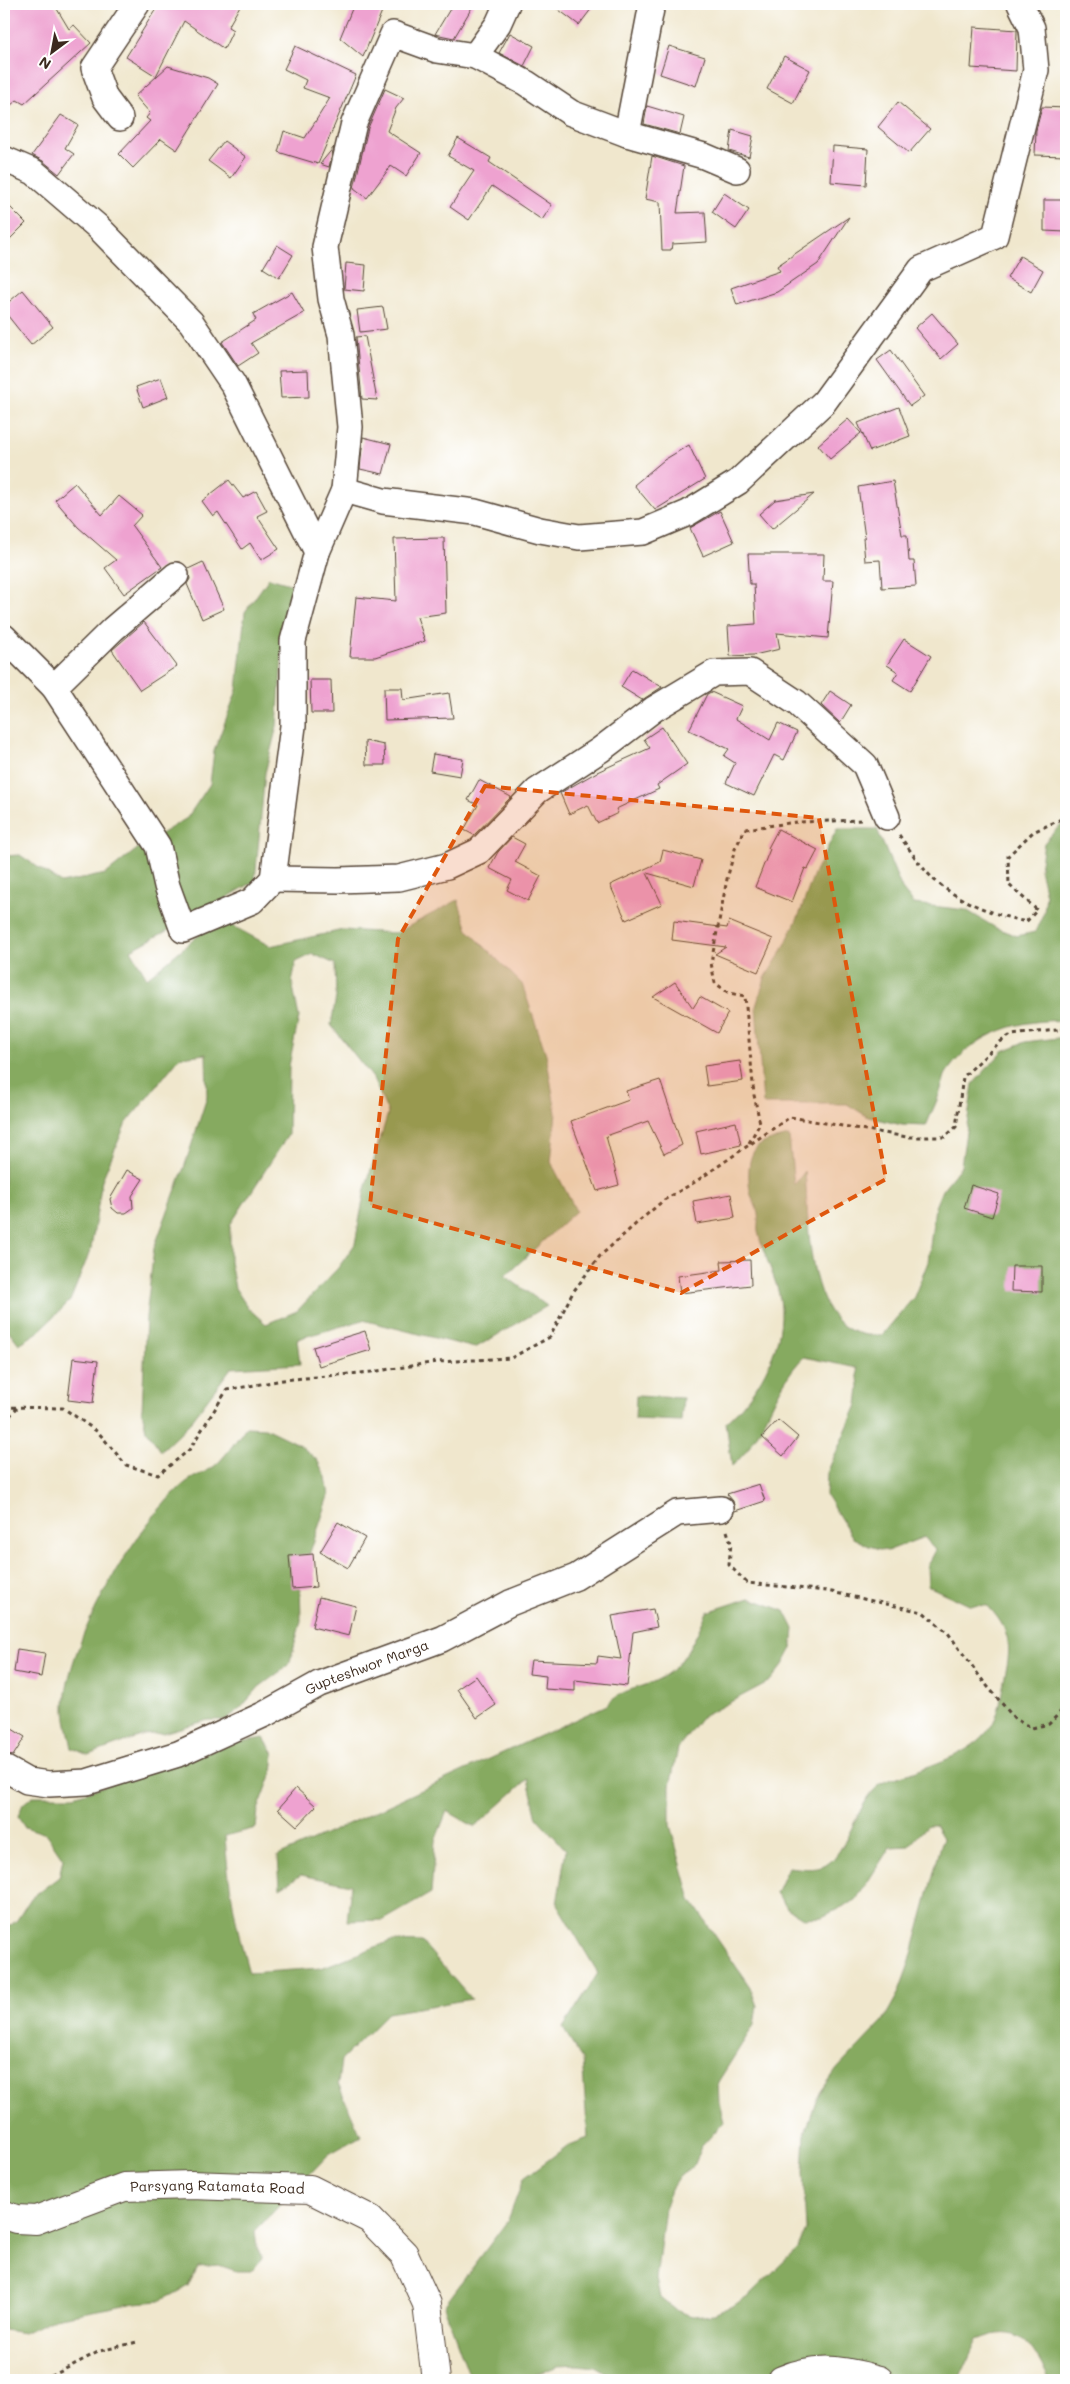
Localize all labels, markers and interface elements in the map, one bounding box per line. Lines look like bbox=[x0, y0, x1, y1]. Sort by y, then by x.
north arrow bbox=[28, 28, 78, 78]
text: N bbox=[35, 53, 54, 74]
street label: Gupteshwor Marga bbox=[301, 1635, 431, 1699]
street label: Parsyang Ratamata Road bbox=[130, 2175, 305, 2198]

